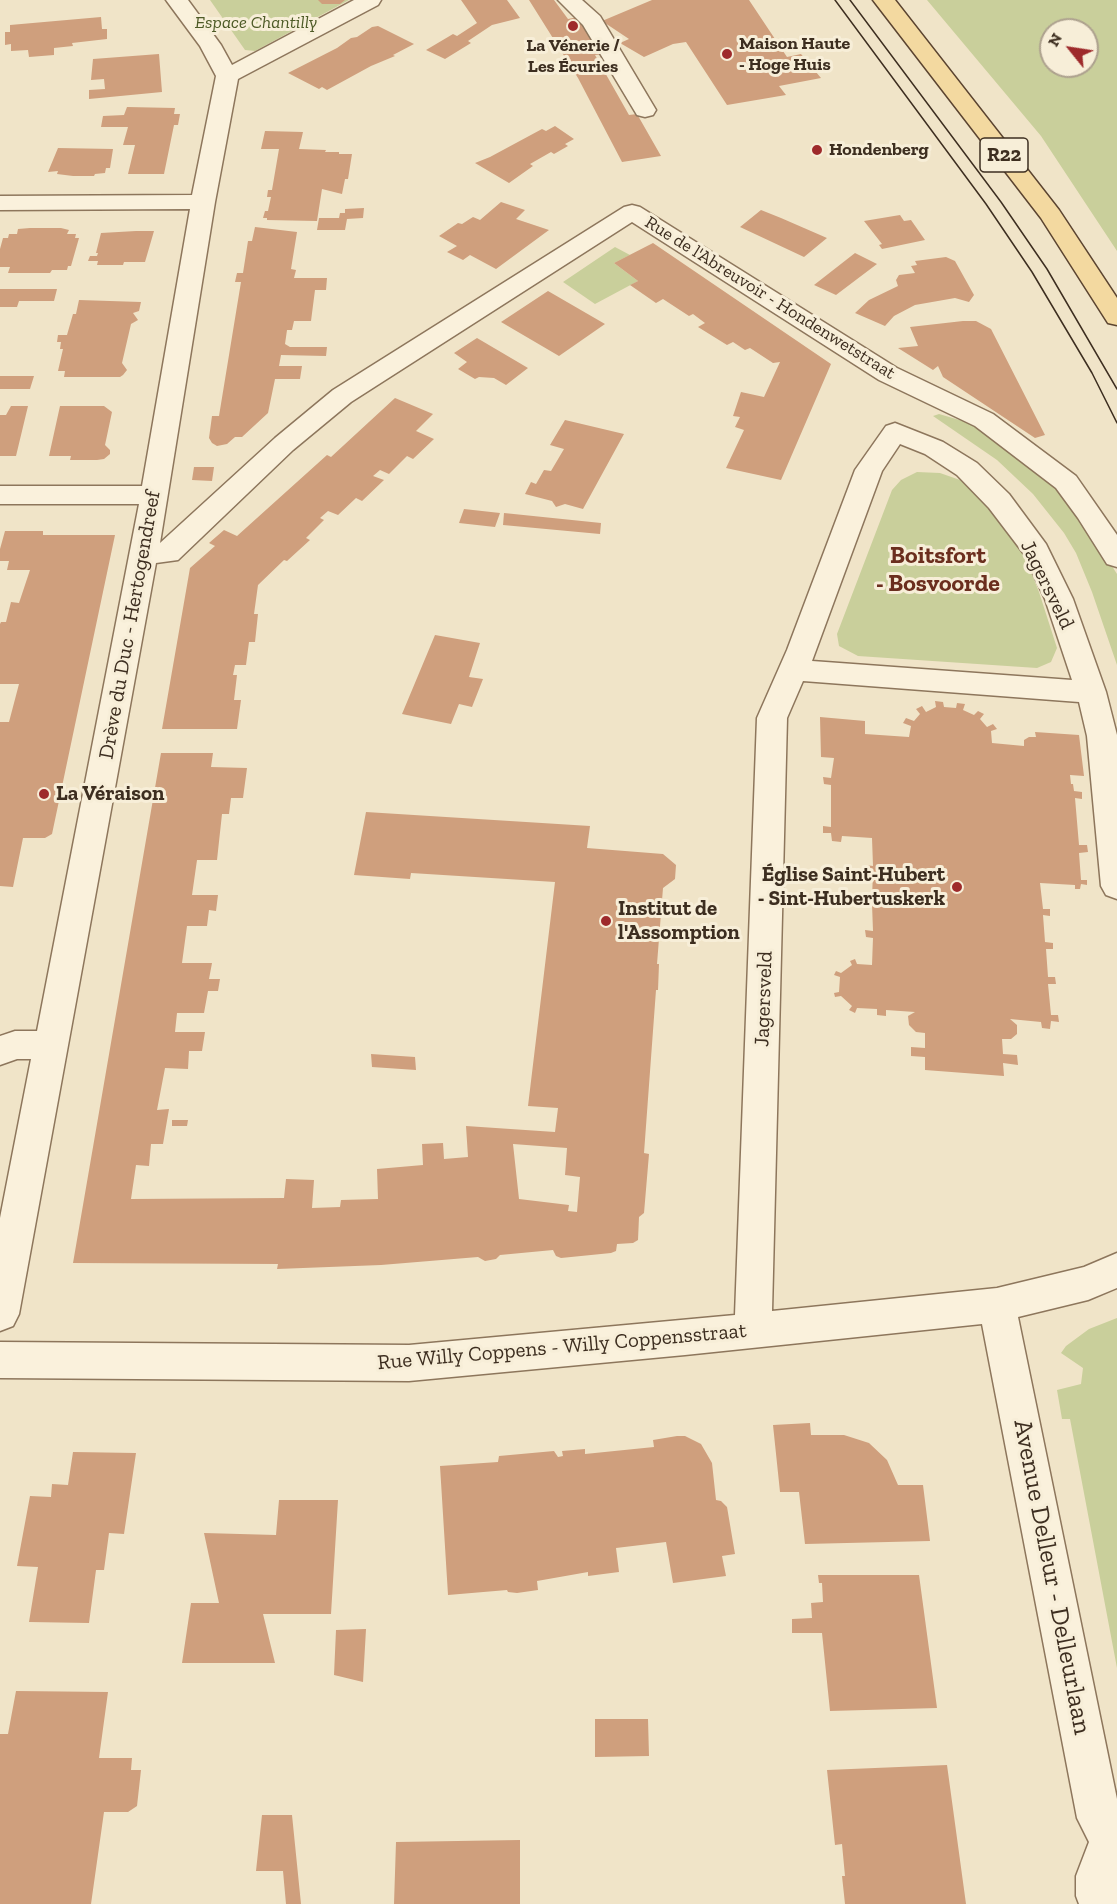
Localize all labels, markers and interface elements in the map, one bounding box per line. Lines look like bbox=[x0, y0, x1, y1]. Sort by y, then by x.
park label: Espace Chantilly bbox=[195, 12, 317, 34]
north arrow bbox=[1039, 18, 1099, 78]
marker: La Vénerie / Les Écuries bbox=[566, 19, 580, 33]
text: N bbox=[1043, 30, 1066, 50]
place label: Maison Haute - Hoge Huis bbox=[739, 33, 850, 76]
place label: La Vénerie / Les Écuries bbox=[526, 35, 620, 78]
marker: Maison Haute - Hoge Huis bbox=[720, 47, 734, 61]
road number: R22 bbox=[980, 138, 1028, 172]
place label: Hondenberg bbox=[829, 139, 929, 161]
marker: Hondenberg bbox=[810, 143, 824, 157]
street label: Rue de l'Abreuvoir - Hondenwetstraat bbox=[641, 212, 899, 384]
street label: Drève du Duc - Hertogendreef bbox=[94, 489, 166, 761]
street label: Jagersveld bbox=[1015, 536, 1079, 634]
district label: Boitsfort - Bosvoorde bbox=[876, 542, 1000, 598]
place label: La Véraison bbox=[56, 781, 164, 807]
marker: La Véraison bbox=[37, 787, 51, 801]
place label: Église Saint-Hubert - Sint-Hubertuskerk bbox=[758, 862, 945, 912]
marker: Église Saint-Hubert - Sint-Hubertuskerk bbox=[950, 880, 964, 894]
place label: Institut de l'Assomption bbox=[618, 896, 740, 946]
marker: Institut de l'Assomption bbox=[599, 914, 613, 928]
street label: Jagersveld bbox=[750, 951, 778, 1047]
street label: Rue Willy Coppens - Willy Coppensstraat bbox=[376, 1318, 748, 1376]
street label: Avenue Delleur - Delleurlaan bbox=[1006, 1417, 1098, 1737]

